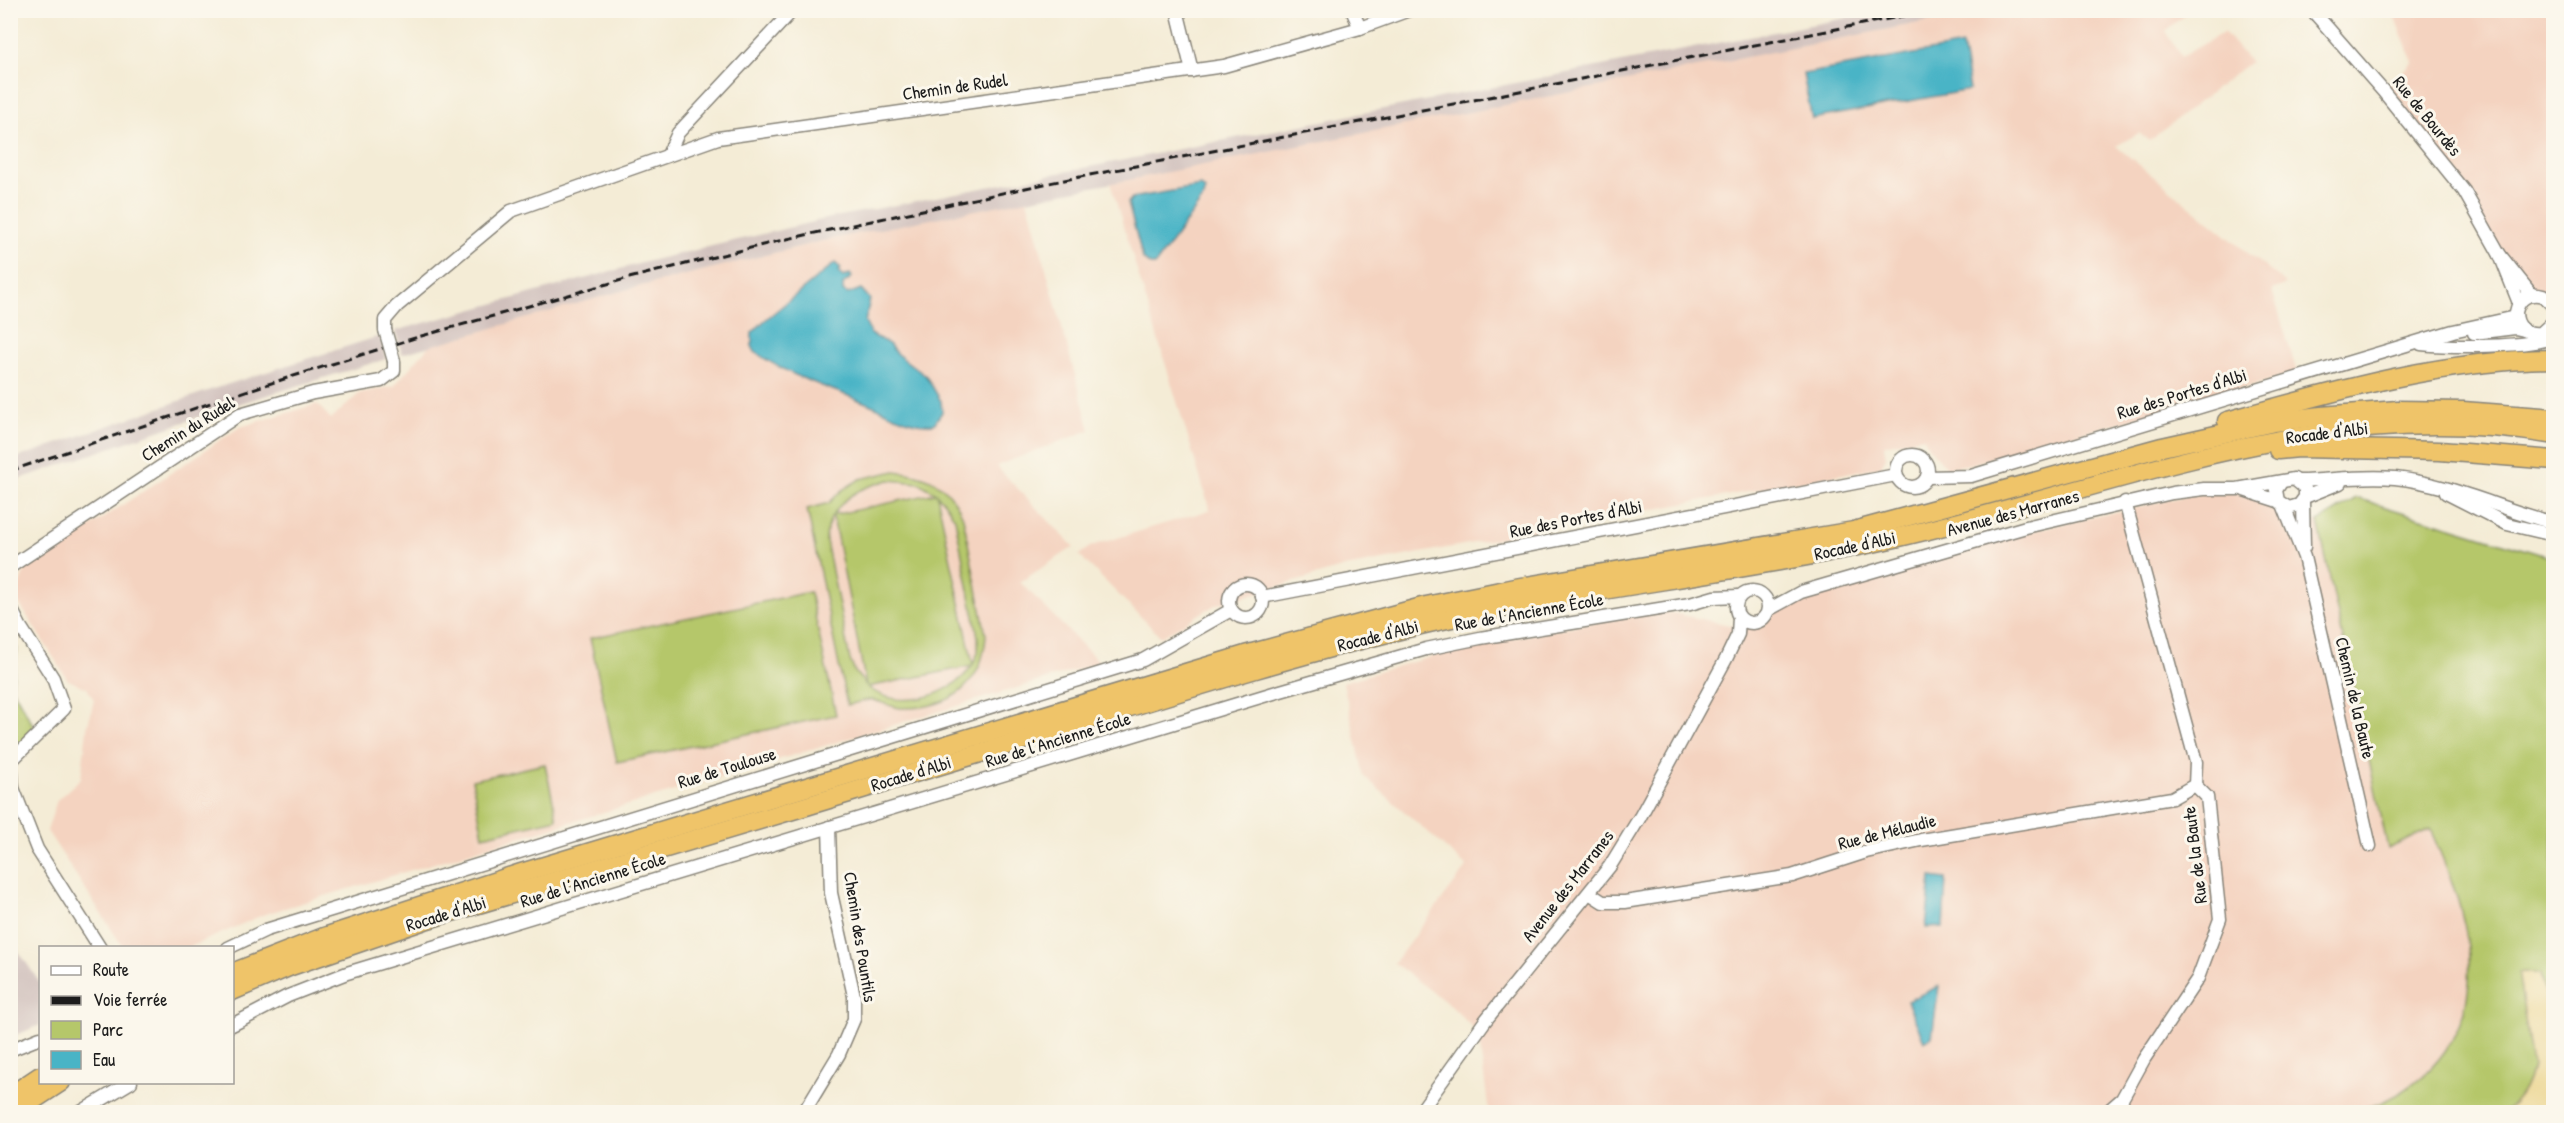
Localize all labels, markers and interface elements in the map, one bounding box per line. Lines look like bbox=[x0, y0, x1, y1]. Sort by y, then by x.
street label: Chemin de Rudel bbox=[901, 67, 1009, 106]
street label: Rue de Bourdès bbox=[2387, 70, 2468, 161]
street label: Rue des Portes d'Albi bbox=[2114, 362, 2250, 425]
street label: Chemin du Rudel bbox=[136, 390, 239, 467]
street label: Rocade d'Albi bbox=[2284, 415, 2370, 450]
street label: Avenue des Marranes bbox=[1944, 483, 2082, 542]
street label: Rue des Portes d'Albi bbox=[1508, 493, 1644, 544]
street label: Rocade d'Albi bbox=[1812, 525, 1898, 566]
street label: Rue de l’Ancienne École bbox=[1453, 586, 1605, 637]
street label: Rocade d'Albi bbox=[1335, 613, 1421, 658]
street label: Chemin de la Baute bbox=[2329, 635, 2382, 761]
street label: Rue de l’Ancienne École bbox=[982, 706, 1134, 773]
street label: Rue de Toulouse bbox=[675, 741, 779, 794]
street label: Rocade d'Albi bbox=[868, 749, 954, 798]
street label: Rue de la Baute bbox=[2176, 805, 2213, 905]
street label: Rue de Mélaudie bbox=[1835, 807, 1938, 856]
street label: Avenue des Marranes bbox=[1516, 824, 1619, 947]
street label: Rue de l’Ancienne École bbox=[517, 846, 669, 913]
street label: Chemin des Pountils bbox=[838, 870, 883, 1004]
street label: Rocade d'Albi bbox=[403, 889, 489, 938]
legend bbox=[39, 946, 234, 1084]
text: Route bbox=[93, 957, 129, 982]
text: Voie ferrée bbox=[93, 987, 168, 1012]
text: Parc bbox=[93, 1017, 123, 1042]
text: Eau bbox=[93, 1047, 115, 1072]

